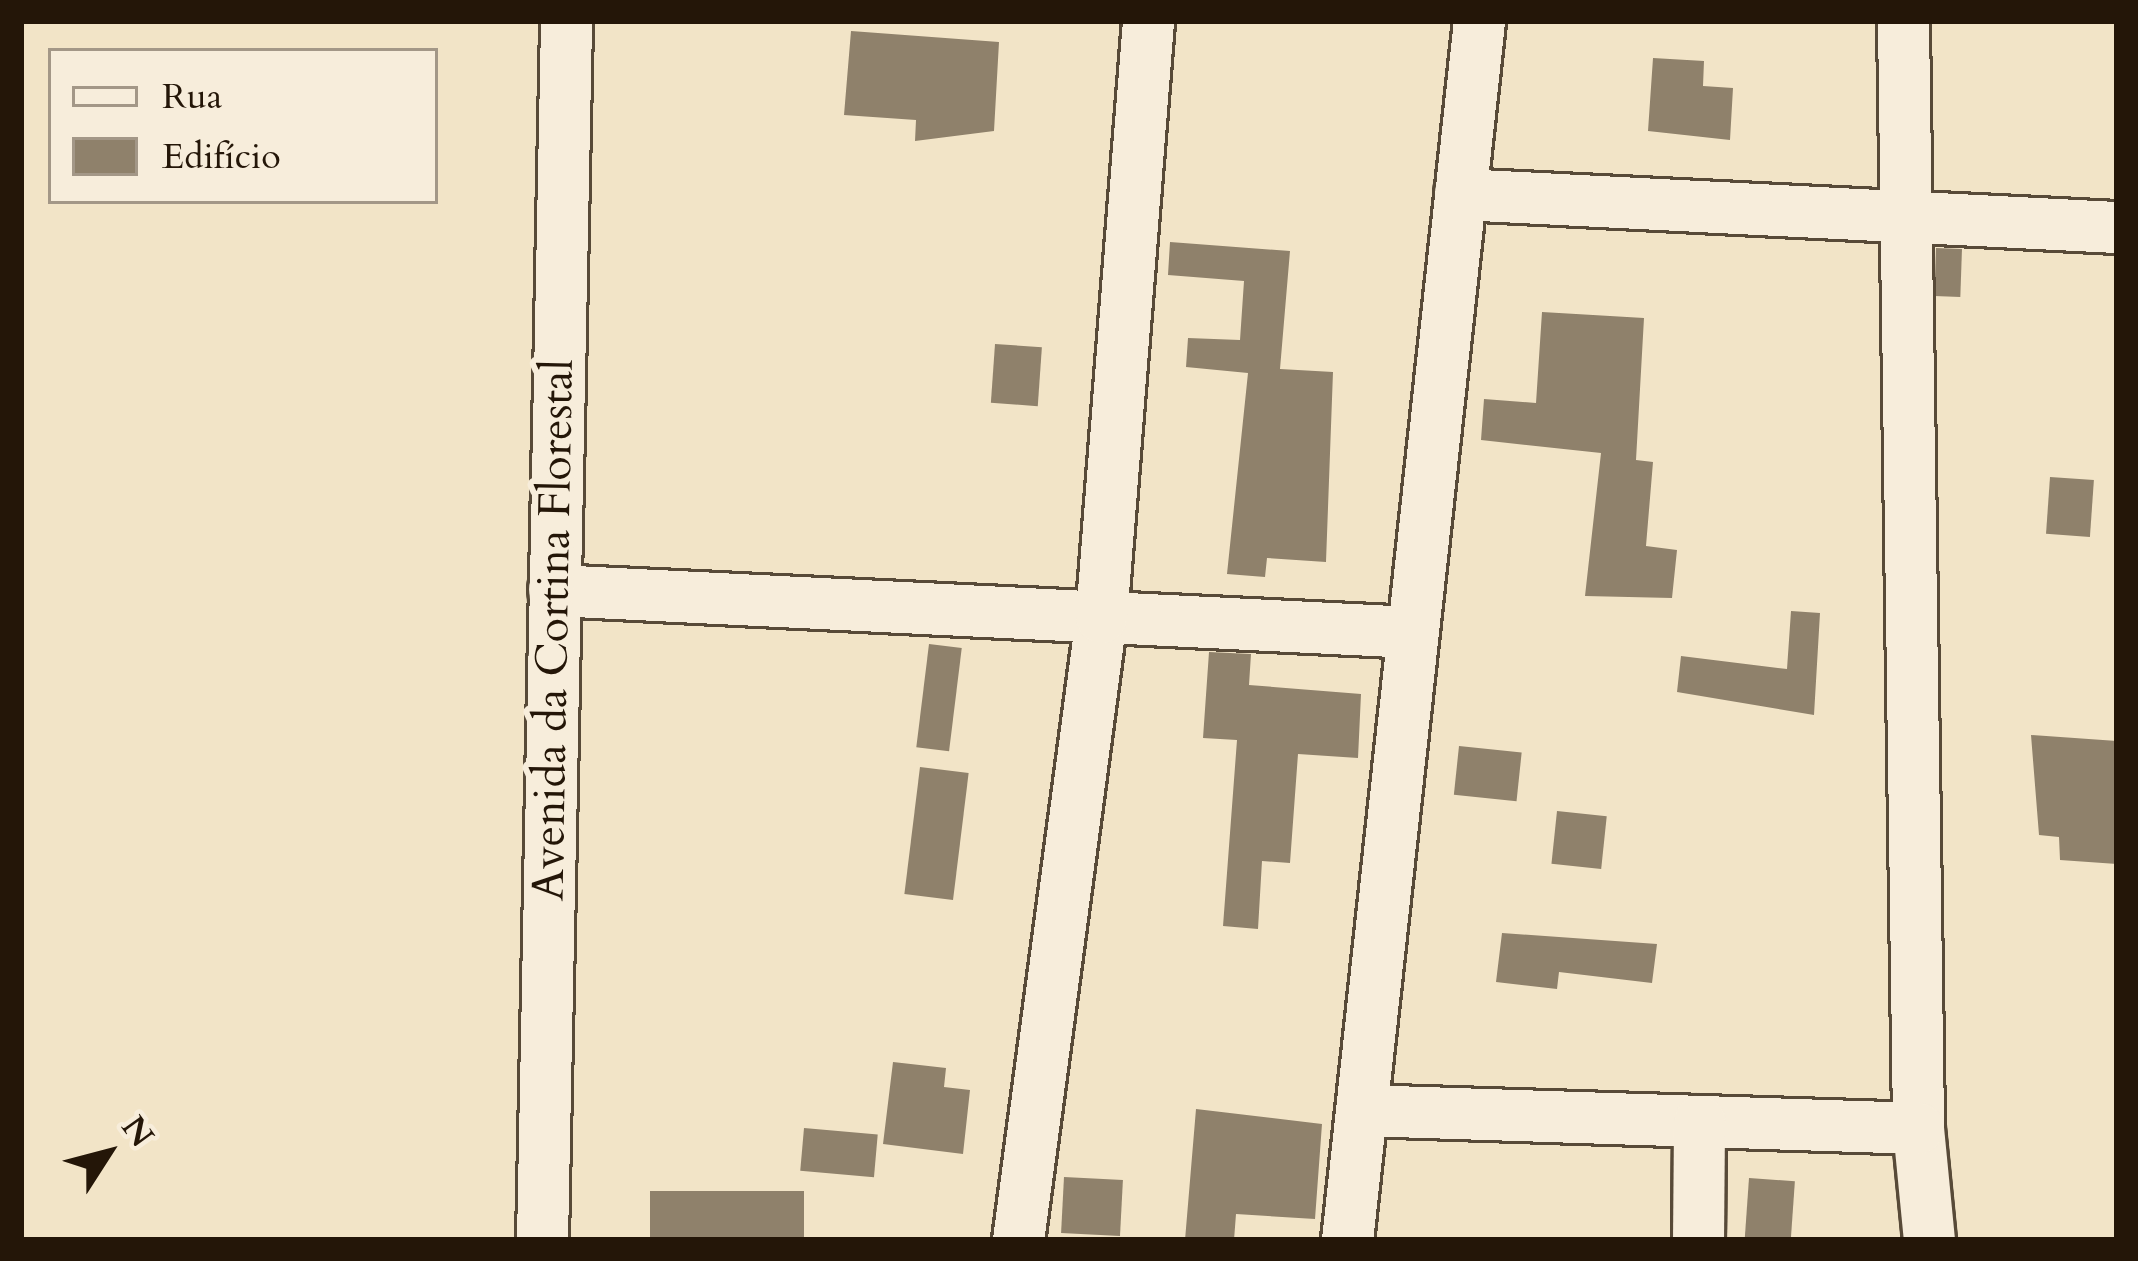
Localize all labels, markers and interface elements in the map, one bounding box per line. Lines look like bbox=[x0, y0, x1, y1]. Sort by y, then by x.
legend bbox=[48, 48, 438, 204]
text: Rua bbox=[162, 72, 222, 121]
text: Edifício bbox=[162, 132, 281, 181]
street label: Avenida da Cortina Florestal bbox=[521, 359, 585, 901]
north arrow bbox=[48, 1093, 168, 1213]
text: N bbox=[111, 1107, 164, 1156]

